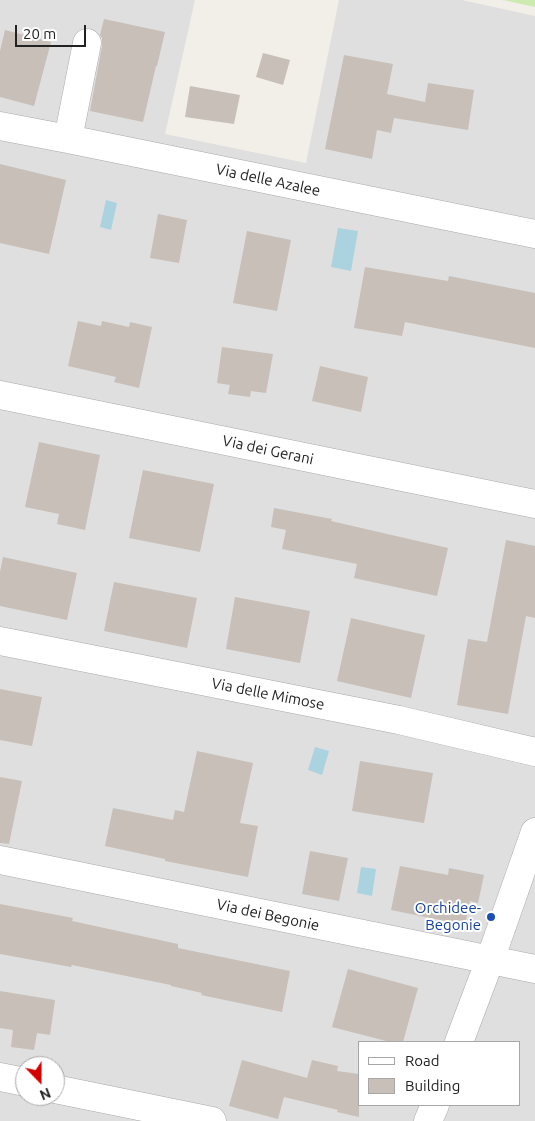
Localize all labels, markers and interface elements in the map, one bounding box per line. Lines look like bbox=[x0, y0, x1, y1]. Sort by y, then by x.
scale bar bbox=[18, 15, 89, 47]
text: 20 m bbox=[23, 25, 56, 42]
street label: Via delle Azalee bbox=[214, 160, 322, 200]
street label: Via dei Gerani bbox=[221, 432, 315, 468]
street label: Via delle Mimose bbox=[210, 674, 326, 714]
street label: Via dei Begonie bbox=[215, 895, 321, 935]
place label: Orchidee- Begonie bbox=[415, 899, 481, 934]
marker: Orchidee- Begonie bbox=[485, 911, 497, 923]
legend bbox=[358, 1041, 520, 1106]
text: Road bbox=[405, 1052, 440, 1069]
north arrow bbox=[15, 1056, 65, 1106]
text: Building bbox=[405, 1077, 460, 1094]
text: N bbox=[37, 1085, 53, 1103]

